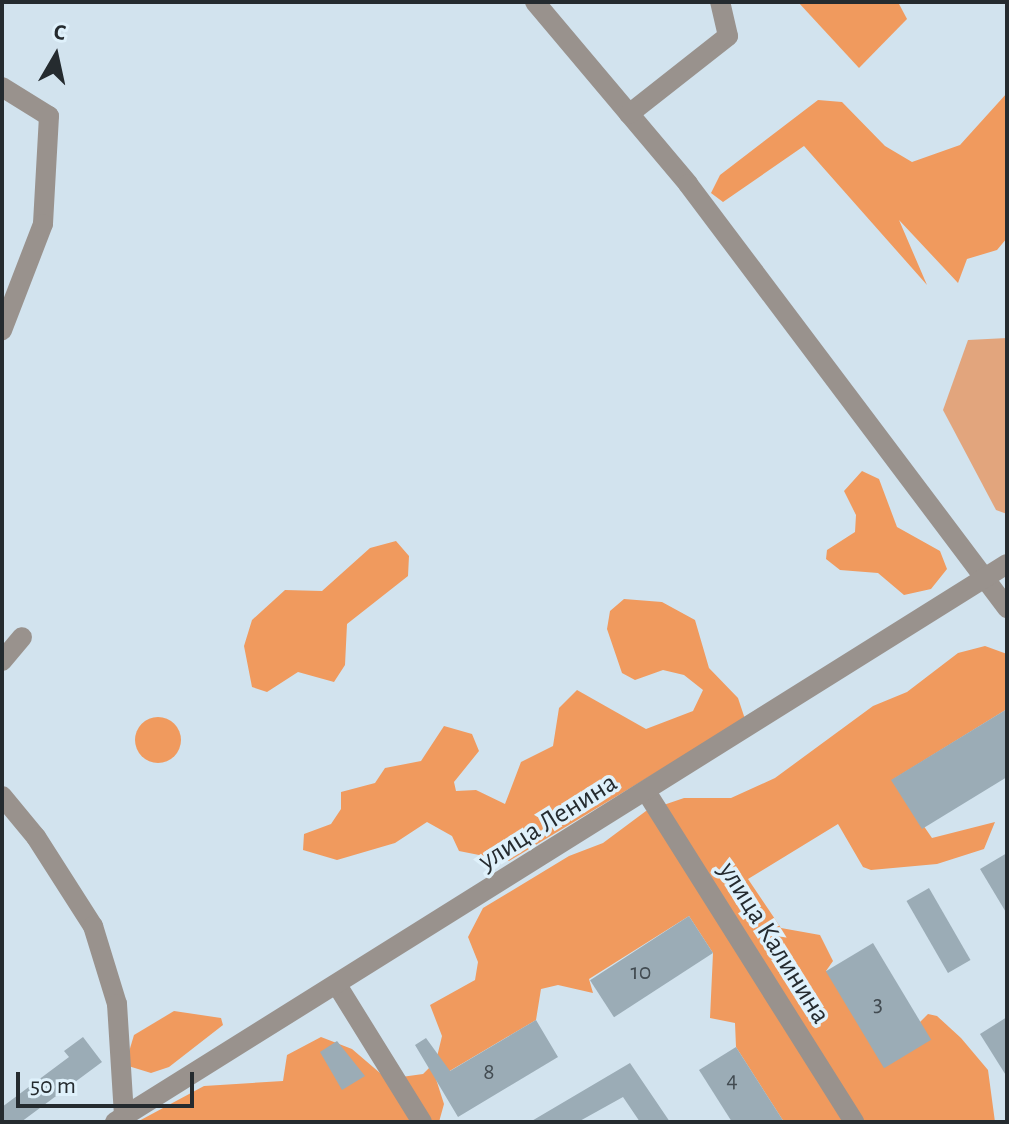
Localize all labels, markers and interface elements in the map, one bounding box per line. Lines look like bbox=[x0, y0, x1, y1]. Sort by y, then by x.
north arrow bbox=[16, 16, 96, 96]
text: С bbox=[52, 20, 67, 44]
street label: улица Ленина bbox=[472, 766, 624, 878]
street label: улица Калинина bbox=[711, 856, 837, 1030]
house number: 10 bbox=[631, 959, 651, 987]
house number: 3 bbox=[873, 991, 883, 1019]
scale bar bbox=[20, 1056, 198, 1106]
house number: 8 bbox=[483, 1059, 495, 1087]
house number: 4 bbox=[726, 1067, 738, 1095]
text: 50 m bbox=[30, 1074, 76, 1098]

